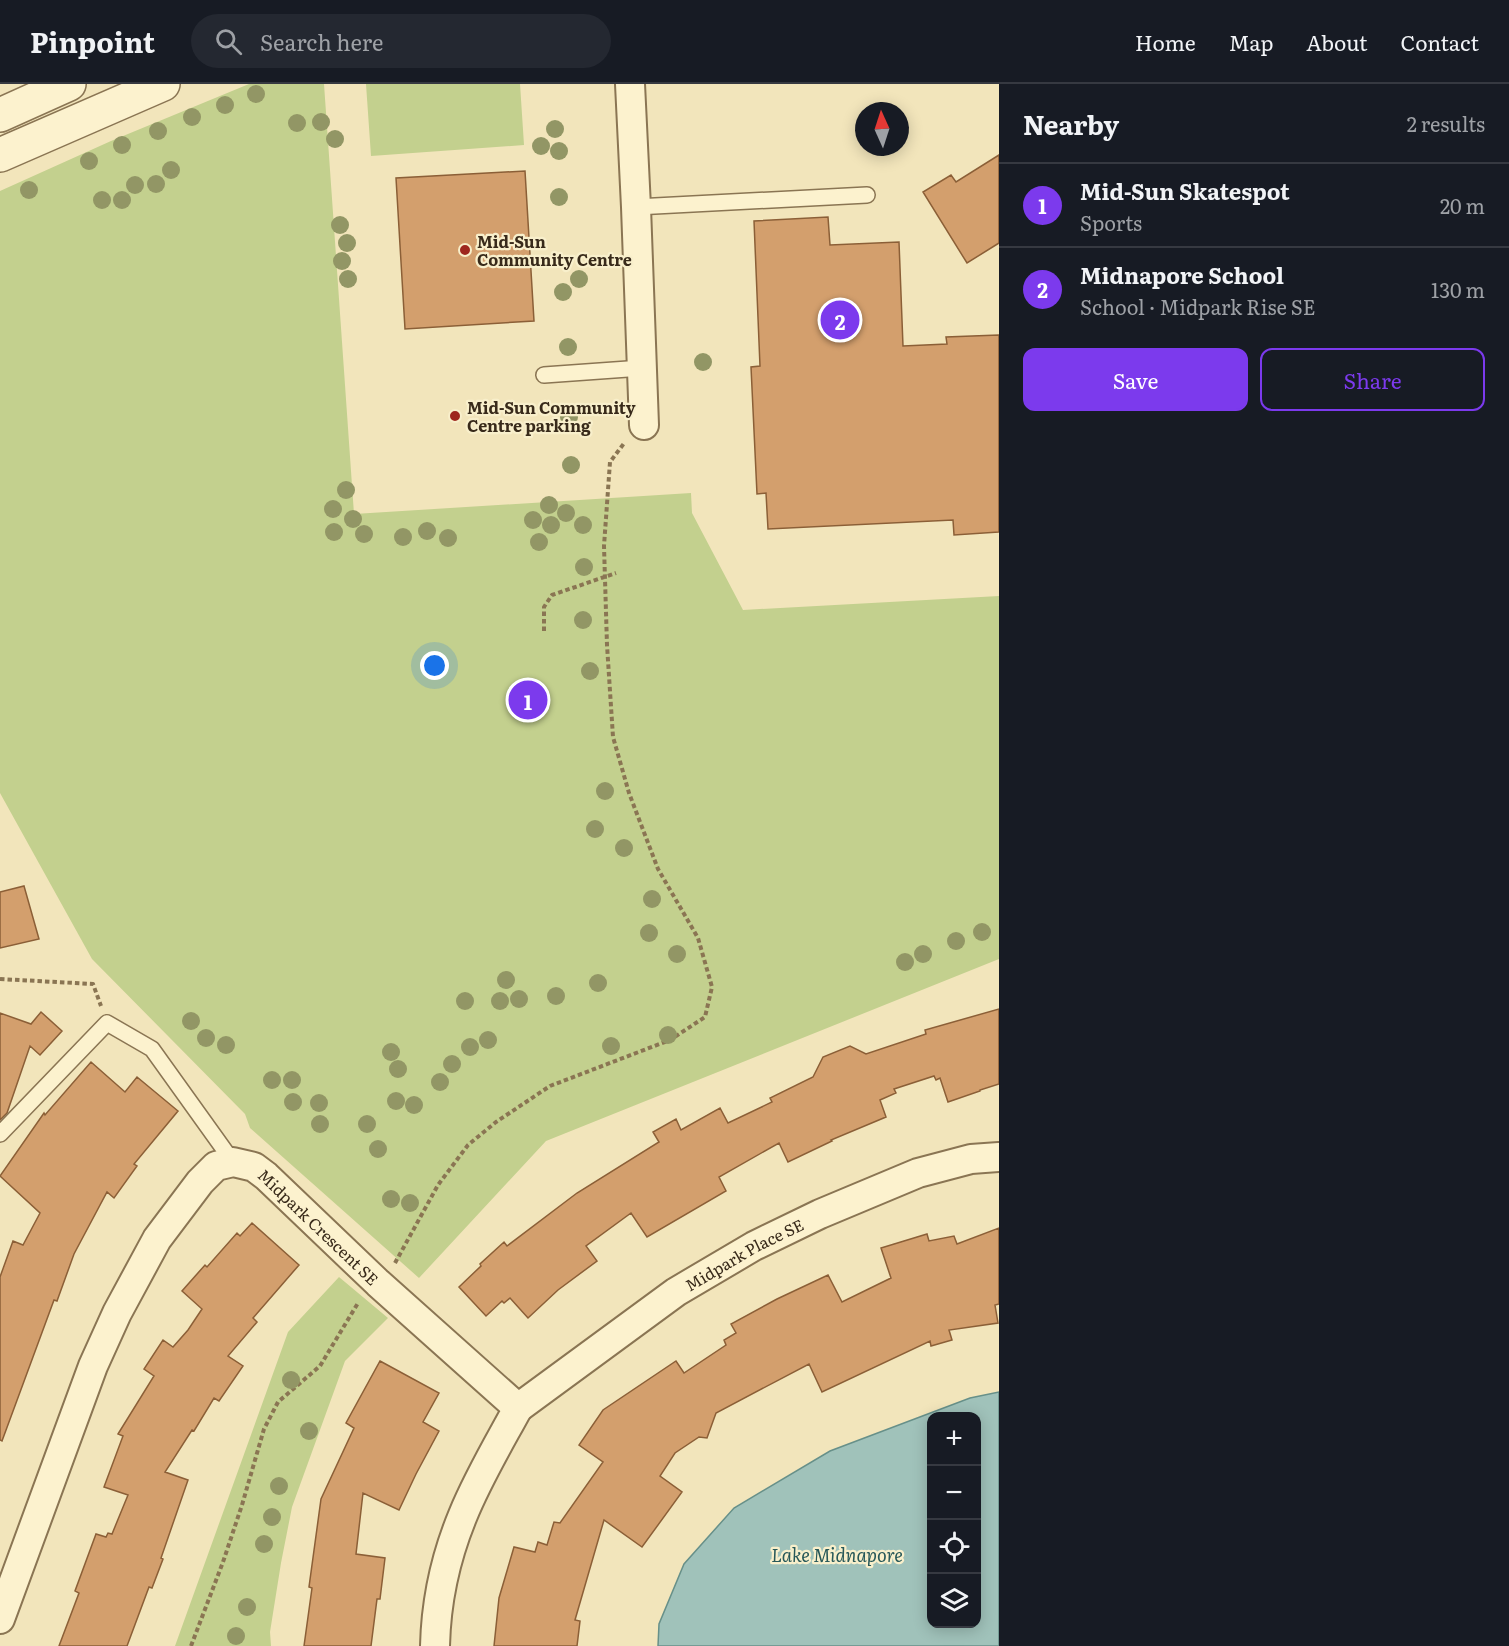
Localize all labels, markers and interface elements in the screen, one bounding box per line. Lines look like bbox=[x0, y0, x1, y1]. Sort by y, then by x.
search box bbox=[191, 14, 611, 68]
text: Pinpoint bbox=[30, 20, 155, 62]
icon: search bbox=[212, 25, 245, 58]
text: Search here bbox=[260, 25, 383, 58]
text: Home bbox=[1135, 26, 1196, 57]
text: Map bbox=[1229, 26, 1273, 57]
text: About bbox=[1306, 26, 1368, 57]
text: Contact bbox=[1401, 26, 1479, 57]
north arrow bbox=[855, 102, 909, 156]
text: Nearby bbox=[1023, 104, 1119, 143]
text: 2 results bbox=[1407, 108, 1485, 138]
text: Mid-Sun Skatespot bbox=[1080, 174, 1290, 207]
text: 1 bbox=[1038, 190, 1047, 220]
text: 20 m bbox=[1440, 190, 1485, 220]
text: Sports bbox=[1080, 207, 1142, 237]
place label: Mid-Sun Community Centre bbox=[477, 229, 632, 271]
marker: Mid-Sun Community Centre bbox=[458, 243, 472, 257]
text: Midnapore School bbox=[1080, 258, 1284, 291]
text: 2 bbox=[1037, 274, 1048, 304]
text: 130 m bbox=[1431, 274, 1485, 304]
text: School · Midpark Rise SE bbox=[1080, 291, 1316, 321]
pin: 2 bbox=[820, 298, 860, 342]
button: Save bbox=[1023, 348, 1248, 411]
button: Share bbox=[1260, 348, 1485, 411]
place label: Mid-Sun Community Centre parking bbox=[467, 395, 636, 437]
marker: Mid-Sun Community Centre parking bbox=[448, 409, 462, 423]
your location bbox=[420, 651, 449, 680]
pin: 1 bbox=[508, 678, 548, 722]
street label: Midpark Crescent SE bbox=[253, 1163, 385, 1290]
street label: Midpark Place SE bbox=[680, 1212, 807, 1296]
map controls bbox=[927, 1412, 981, 1628]
button: + bbox=[927, 1412, 981, 1466]
button: − bbox=[927, 1466, 981, 1520]
button: locate bbox=[927, 1520, 981, 1574]
water label: Lake Midnapore bbox=[771, 1541, 903, 1568]
button: layers bbox=[927, 1574, 981, 1628]

